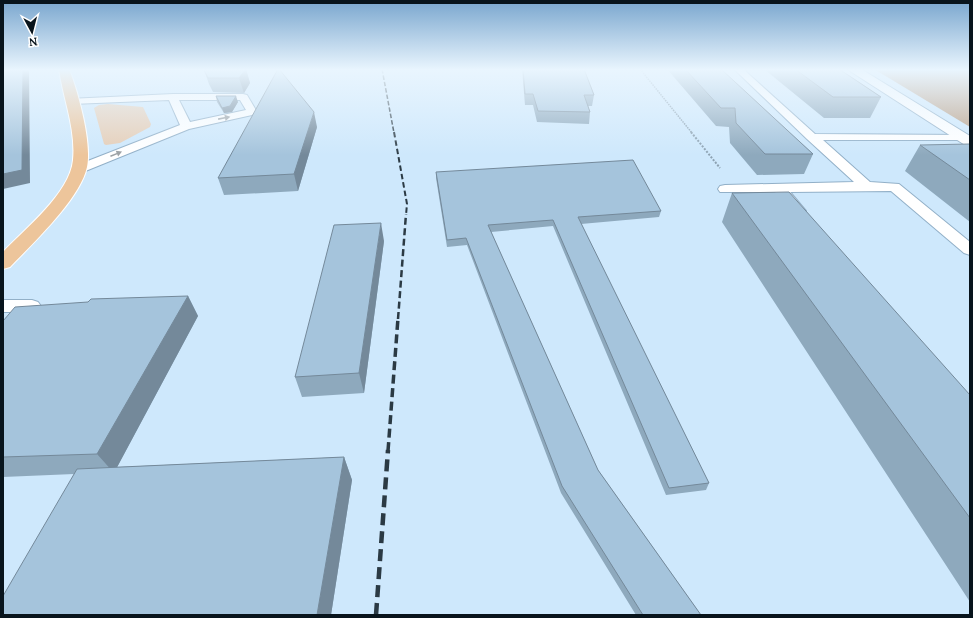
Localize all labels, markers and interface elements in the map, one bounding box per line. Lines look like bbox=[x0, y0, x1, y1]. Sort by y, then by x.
north arrow bbox=[12, 12, 52, 52]
text: N bbox=[28, 34, 38, 49]
one-way arrow bbox=[218, 115, 230, 121]
one-way arrow bbox=[110, 151, 121, 157]

